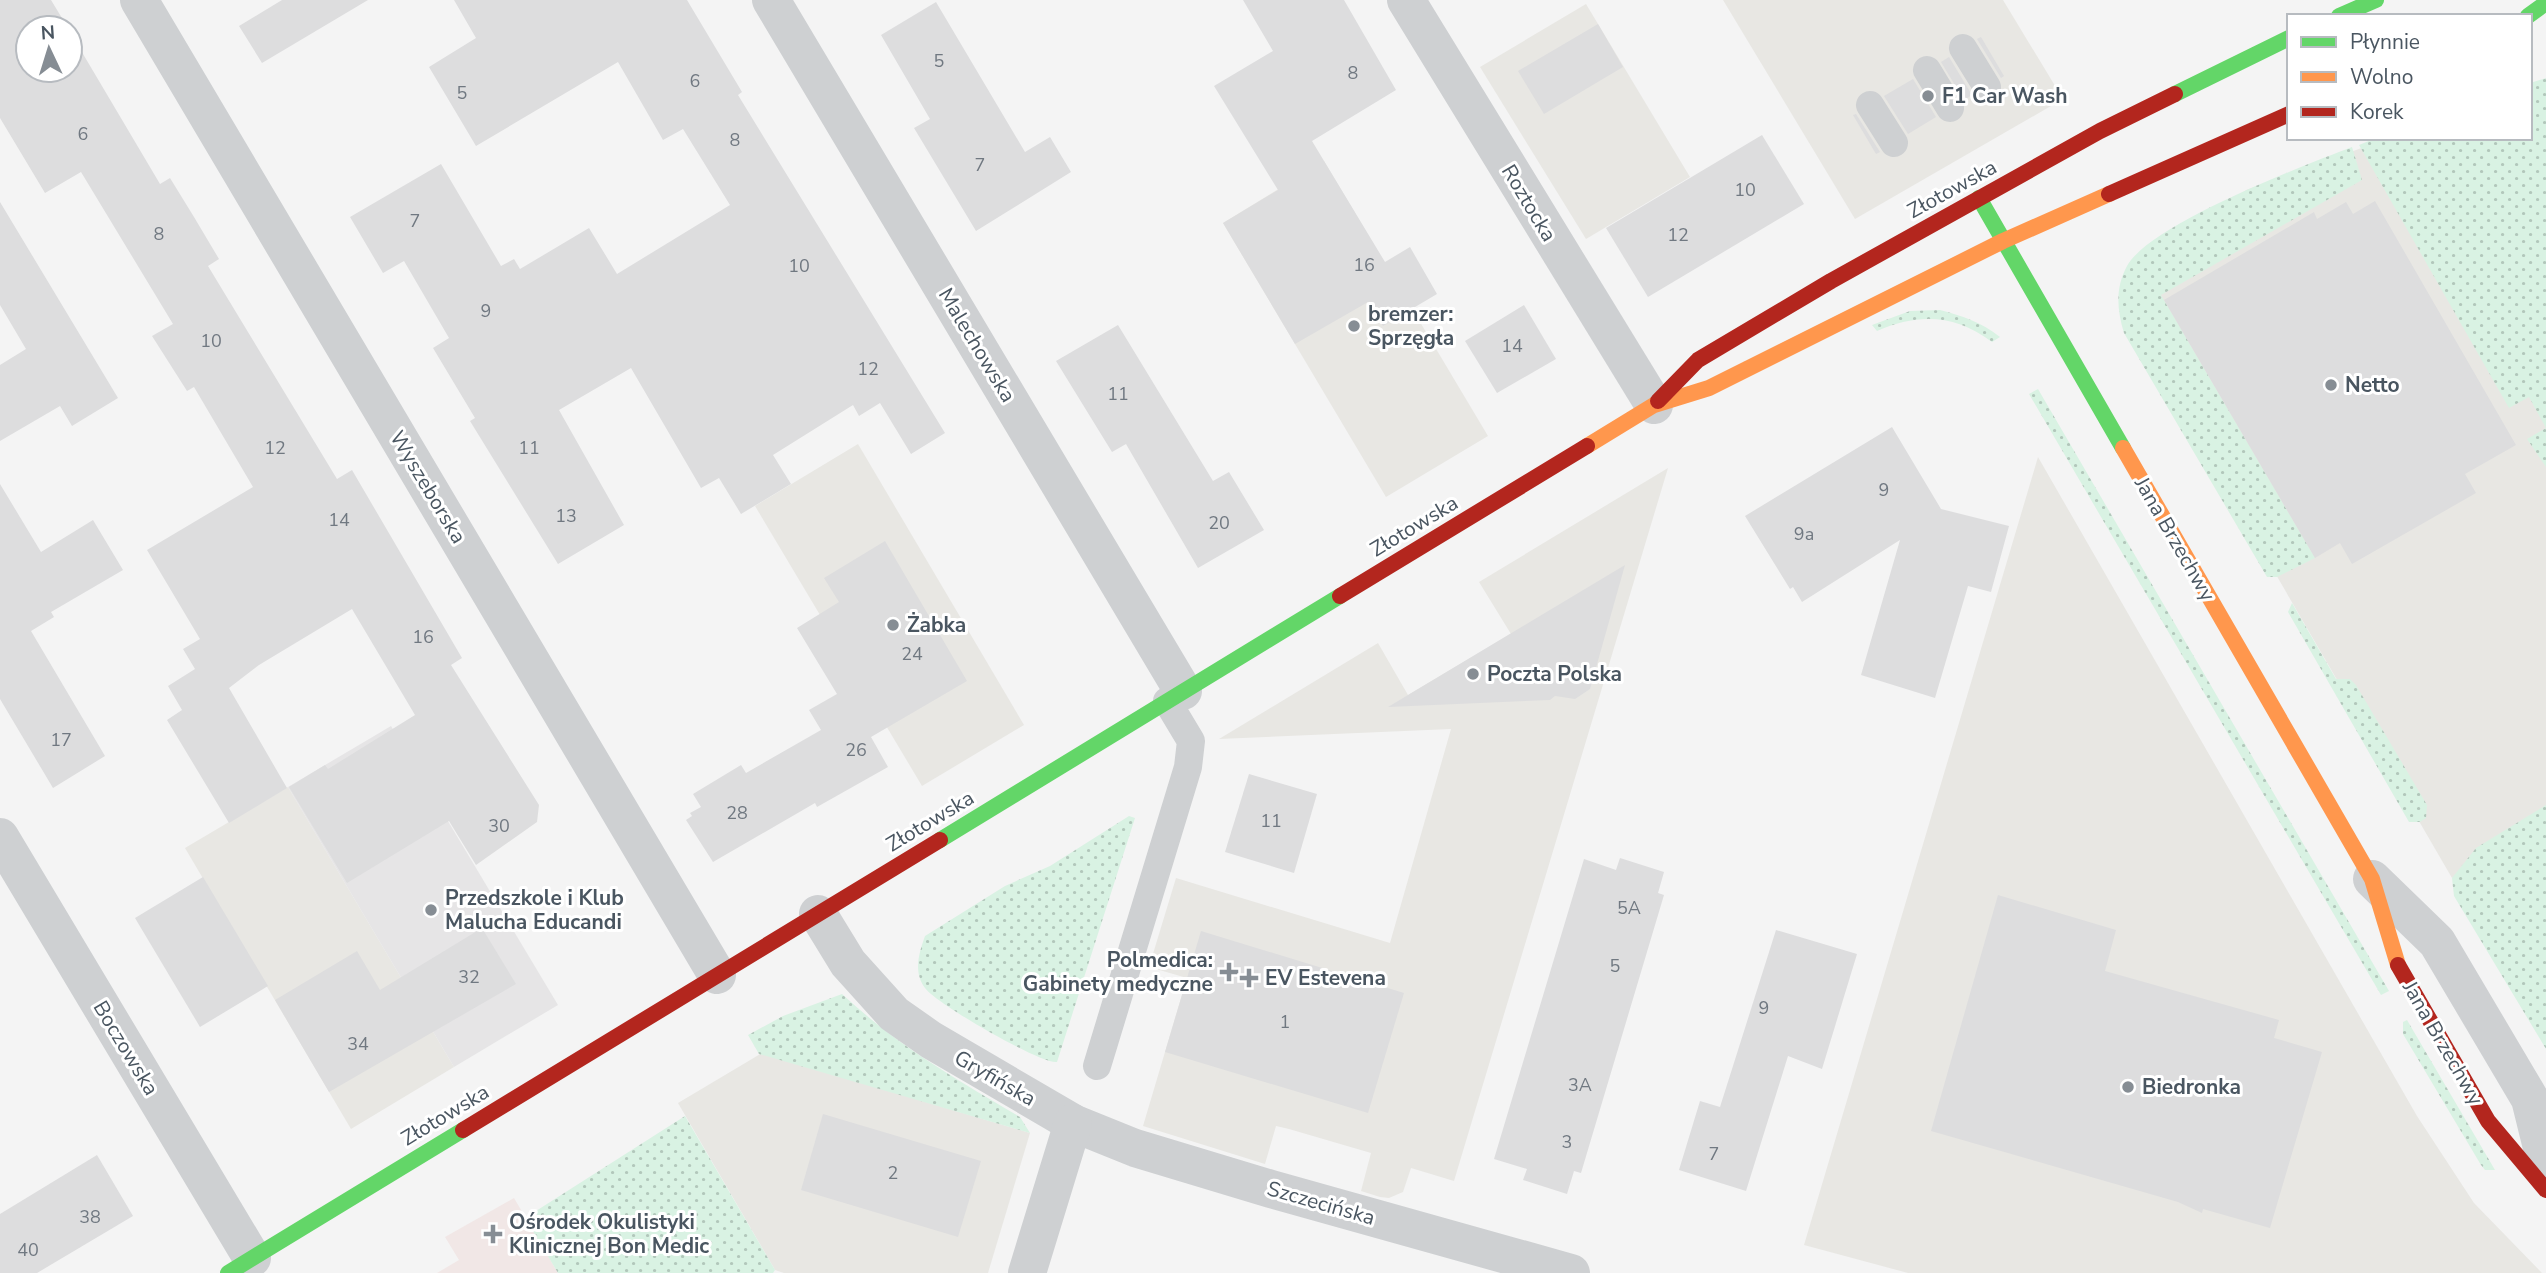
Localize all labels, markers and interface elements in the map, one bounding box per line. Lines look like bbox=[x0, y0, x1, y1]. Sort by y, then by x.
north arrow bbox=[14, 14, 84, 84]
legend bbox=[2287, 14, 2532, 140]
text: N bbox=[40, 20, 56, 47]
text: Płynnie bbox=[2350, 28, 2420, 56]
house number: 5 bbox=[934, 49, 944, 73]
house number: 8 bbox=[1348, 61, 1358, 85]
text: Wolno bbox=[2350, 63, 2413, 91]
house number: 6 bbox=[690, 69, 700, 93]
house number: 5 bbox=[457, 81, 467, 105]
place label: F1 Car Wash bbox=[1942, 82, 2067, 110]
marker: F1 Car Wash bbox=[1920, 88, 1936, 104]
text: Korek bbox=[2350, 98, 2404, 126]
house number: 6 bbox=[78, 122, 88, 146]
house number: 8 bbox=[730, 128, 740, 152]
house number: 7 bbox=[975, 153, 985, 177]
street label: Złotowska bbox=[1902, 153, 2002, 225]
street label: Roztocka bbox=[1495, 159, 1563, 247]
house number: 10 bbox=[1734, 178, 1756, 202]
house number: 7 bbox=[410, 209, 420, 233]
house number: 8 bbox=[154, 222, 164, 246]
house number: 12 bbox=[1667, 223, 1689, 247]
house number: 16 bbox=[1353, 253, 1375, 277]
house number: 10 bbox=[788, 254, 810, 278]
street label: Malechowska bbox=[932, 283, 1022, 407]
house number: 9 bbox=[481, 299, 491, 323]
place label: bremzer: Sprzęgła bbox=[1368, 300, 1454, 352]
marker: bremzer: Sprzęgła bbox=[1346, 318, 1362, 334]
house number: 10 bbox=[200, 329, 222, 353]
house number: 14 bbox=[1501, 334, 1523, 358]
house number: 12 bbox=[857, 357, 879, 381]
place label: Netto bbox=[2345, 371, 2400, 399]
marker: Netto bbox=[2323, 377, 2339, 393]
house number: 11 bbox=[1107, 382, 1129, 406]
street label: Wyszeborska bbox=[383, 425, 473, 549]
house number: 12 bbox=[264, 436, 286, 460]
house number: 11 bbox=[518, 436, 540, 460]
street label: Jana Brzechwy bbox=[2128, 471, 2222, 606]
house number: 9 bbox=[1879, 478, 1889, 502]
street label: Złotowska bbox=[1365, 489, 1463, 563]
house number: 13 bbox=[555, 504, 577, 528]
house number: 14 bbox=[328, 508, 350, 532]
house number: 20 bbox=[1208, 511, 1230, 535]
house number: 9a bbox=[1794, 522, 1814, 546]
place label: Żabka bbox=[907, 611, 966, 639]
marker: Żabka bbox=[885, 617, 901, 633]
house number: 16 bbox=[412, 625, 434, 649]
house number: 24 bbox=[901, 642, 923, 666]
place label: Poczta Polska bbox=[1487, 660, 1622, 688]
marker: Poczta Polska bbox=[1465, 666, 1481, 682]
house number: 17 bbox=[50, 728, 72, 752]
house number: 26 bbox=[845, 738, 867, 762]
street label: Złotowska bbox=[881, 784, 979, 858]
house number: 28 bbox=[726, 801, 748, 825]
house number: 11 bbox=[1260, 809, 1282, 833]
house number: 30 bbox=[488, 814, 510, 838]
place label: Przedszkole i Klub Malucha Educandi bbox=[445, 884, 624, 936]
house number: 5A bbox=[1617, 896, 1641, 920]
marker: Przedszkole i Klub Malucha Educandi bbox=[423, 902, 439, 918]
place label: Polmedica: Gabinety medyczne bbox=[1023, 946, 1213, 998]
house number: 5 bbox=[1610, 954, 1620, 978]
marker: Polmedica: Gabinety medyczne bbox=[1219, 962, 1239, 982]
place label: EV Estevena bbox=[1265, 964, 1386, 992]
house number: 32 bbox=[458, 965, 480, 989]
marker: EV Estevena bbox=[1239, 968, 1259, 988]
street label: Jana Brzechwy bbox=[2396, 975, 2490, 1110]
street label: Boczowska bbox=[87, 995, 165, 1101]
house number: 9 bbox=[1759, 996, 1769, 1020]
house number: 1 bbox=[1280, 1010, 1290, 1034]
house number: 34 bbox=[347, 1032, 369, 1056]
street label: Gryfińska bbox=[949, 1043, 1041, 1113]
house number: 3A bbox=[1568, 1073, 1592, 1097]
place label: Biedronka bbox=[2142, 1073, 2241, 1101]
street label: Złotowska bbox=[396, 1078, 494, 1152]
marker: Biedronka bbox=[2120, 1079, 2136, 1095]
house number: 3 bbox=[1562, 1130, 1572, 1154]
house number: 7 bbox=[1709, 1142, 1719, 1166]
house number: 2 bbox=[888, 1161, 898, 1185]
street label: Szczecińska bbox=[1264, 1174, 1378, 1232]
house number: 38 bbox=[79, 1205, 101, 1229]
place label: Ośrodek Okulistyki Klinicznej Bon Medic bbox=[509, 1208, 709, 1260]
marker: Ośrodek Okulistyki Klinicznej Bon Medic bbox=[483, 1224, 503, 1244]
house number: 40 bbox=[17, 1238, 39, 1262]

